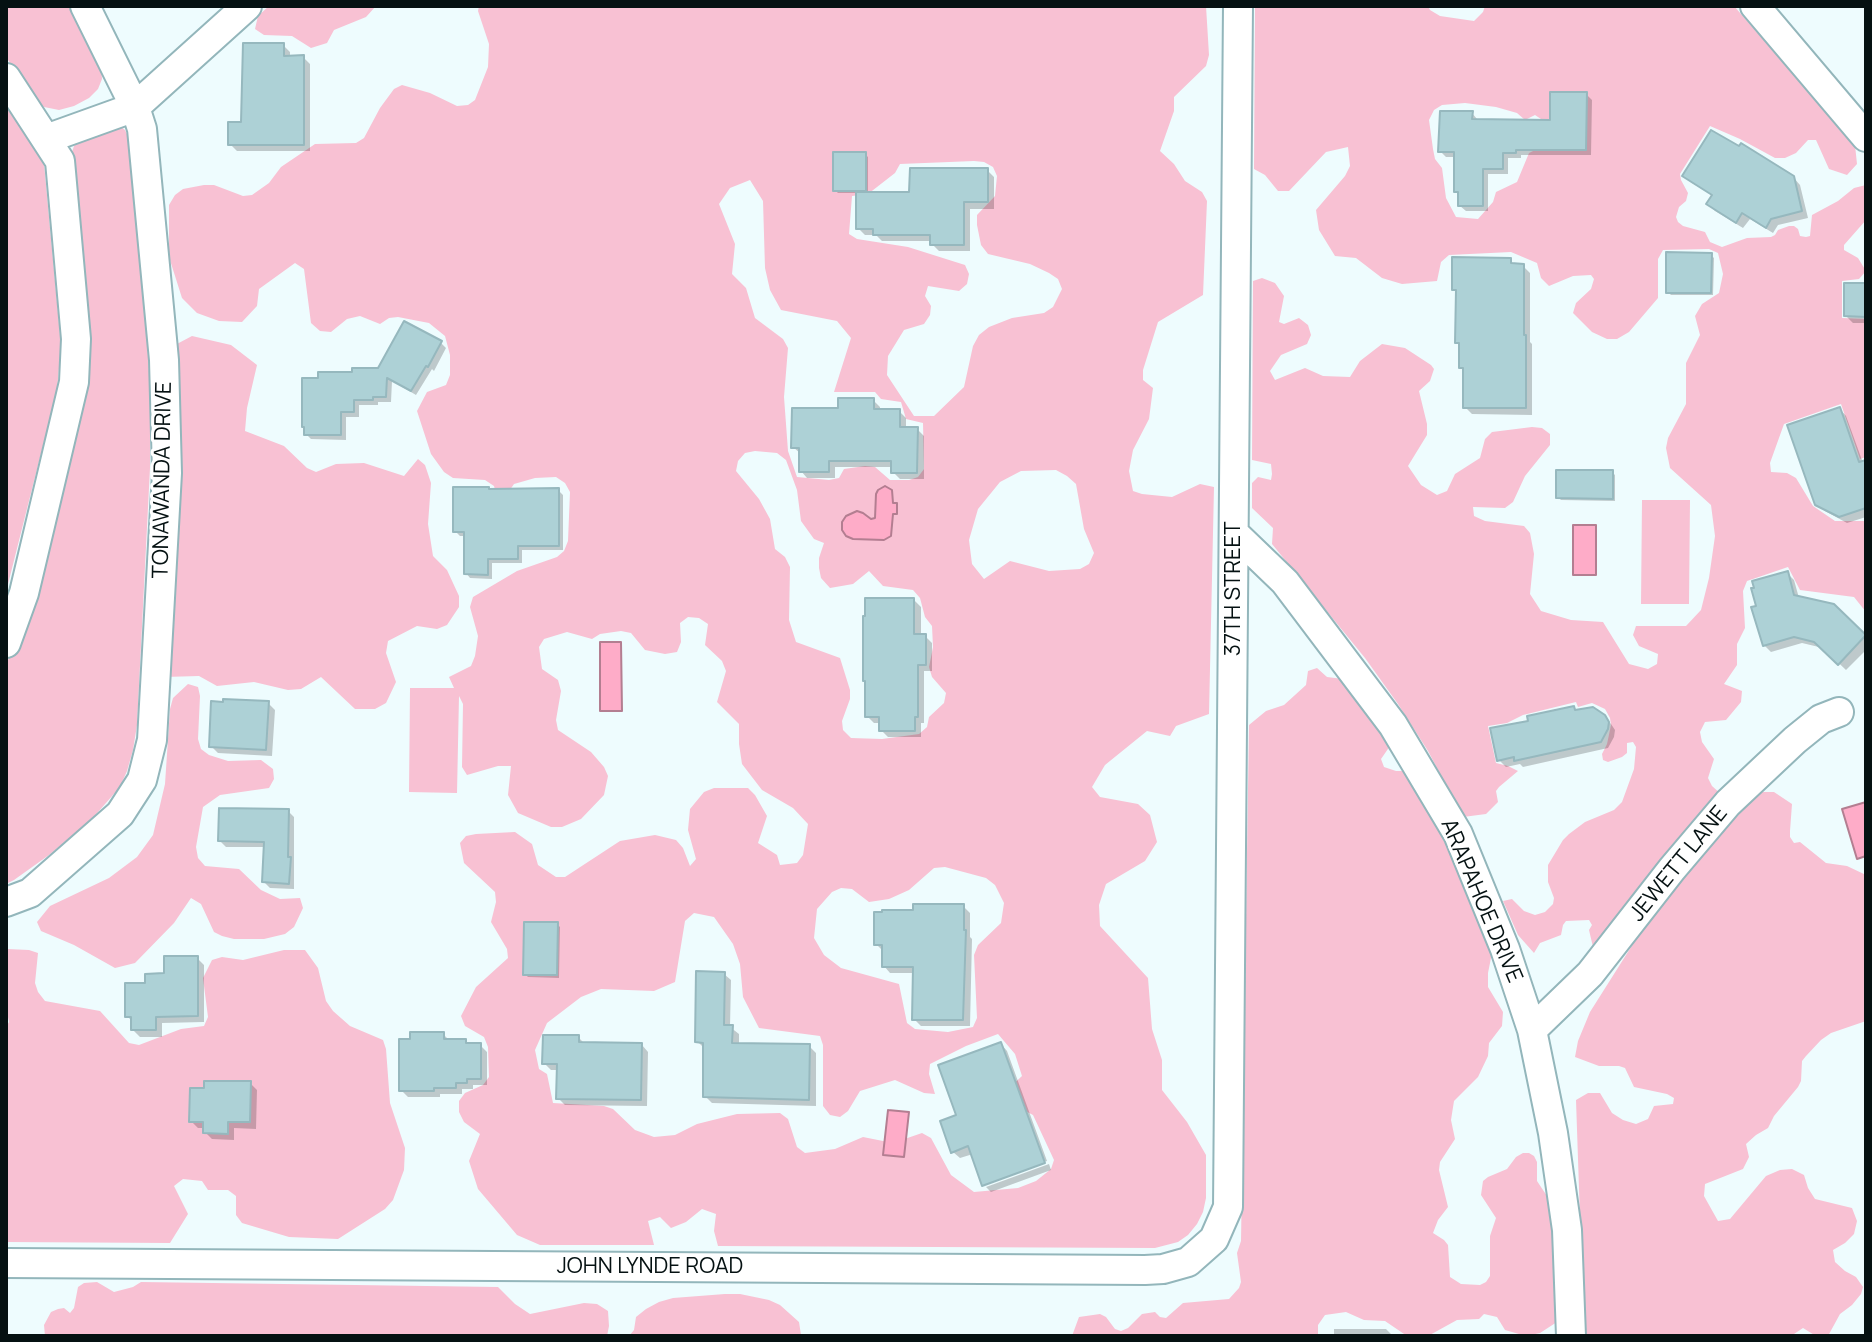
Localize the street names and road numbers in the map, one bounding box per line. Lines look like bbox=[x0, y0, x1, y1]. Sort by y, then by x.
street label: TONAWANDA DRIVE bbox=[148, 381, 178, 579]
street label: 37TH STREET bbox=[1221, 522, 1247, 656]
street label: JEWETT LANE bbox=[1625, 801, 1733, 927]
street label: ARAPAHOE DRIVE bbox=[1435, 815, 1527, 987]
street label: JOHN LYNDE ROAD bbox=[557, 1254, 743, 1280]

